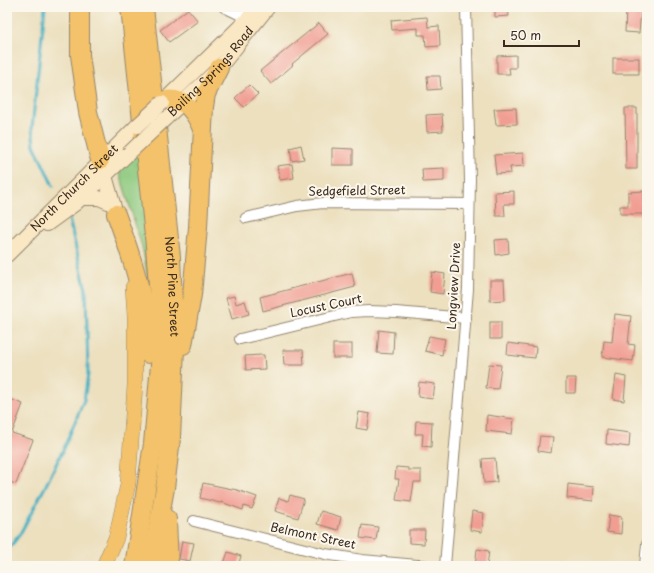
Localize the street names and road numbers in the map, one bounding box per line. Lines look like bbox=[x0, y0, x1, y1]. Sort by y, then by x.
street label: Boiling Springs Road bbox=[163, 22, 257, 120]
street label: North Church Street bbox=[26, 139, 122, 235]
street label: Sedgefield Street bbox=[308, 180, 406, 200]
street label: North Pine Street bbox=[161, 235, 185, 337]
street label: Longview Drive bbox=[442, 242, 464, 330]
street label: Locust Court bbox=[288, 289, 363, 321]
street label: Belmont Street bbox=[269, 517, 358, 553]

